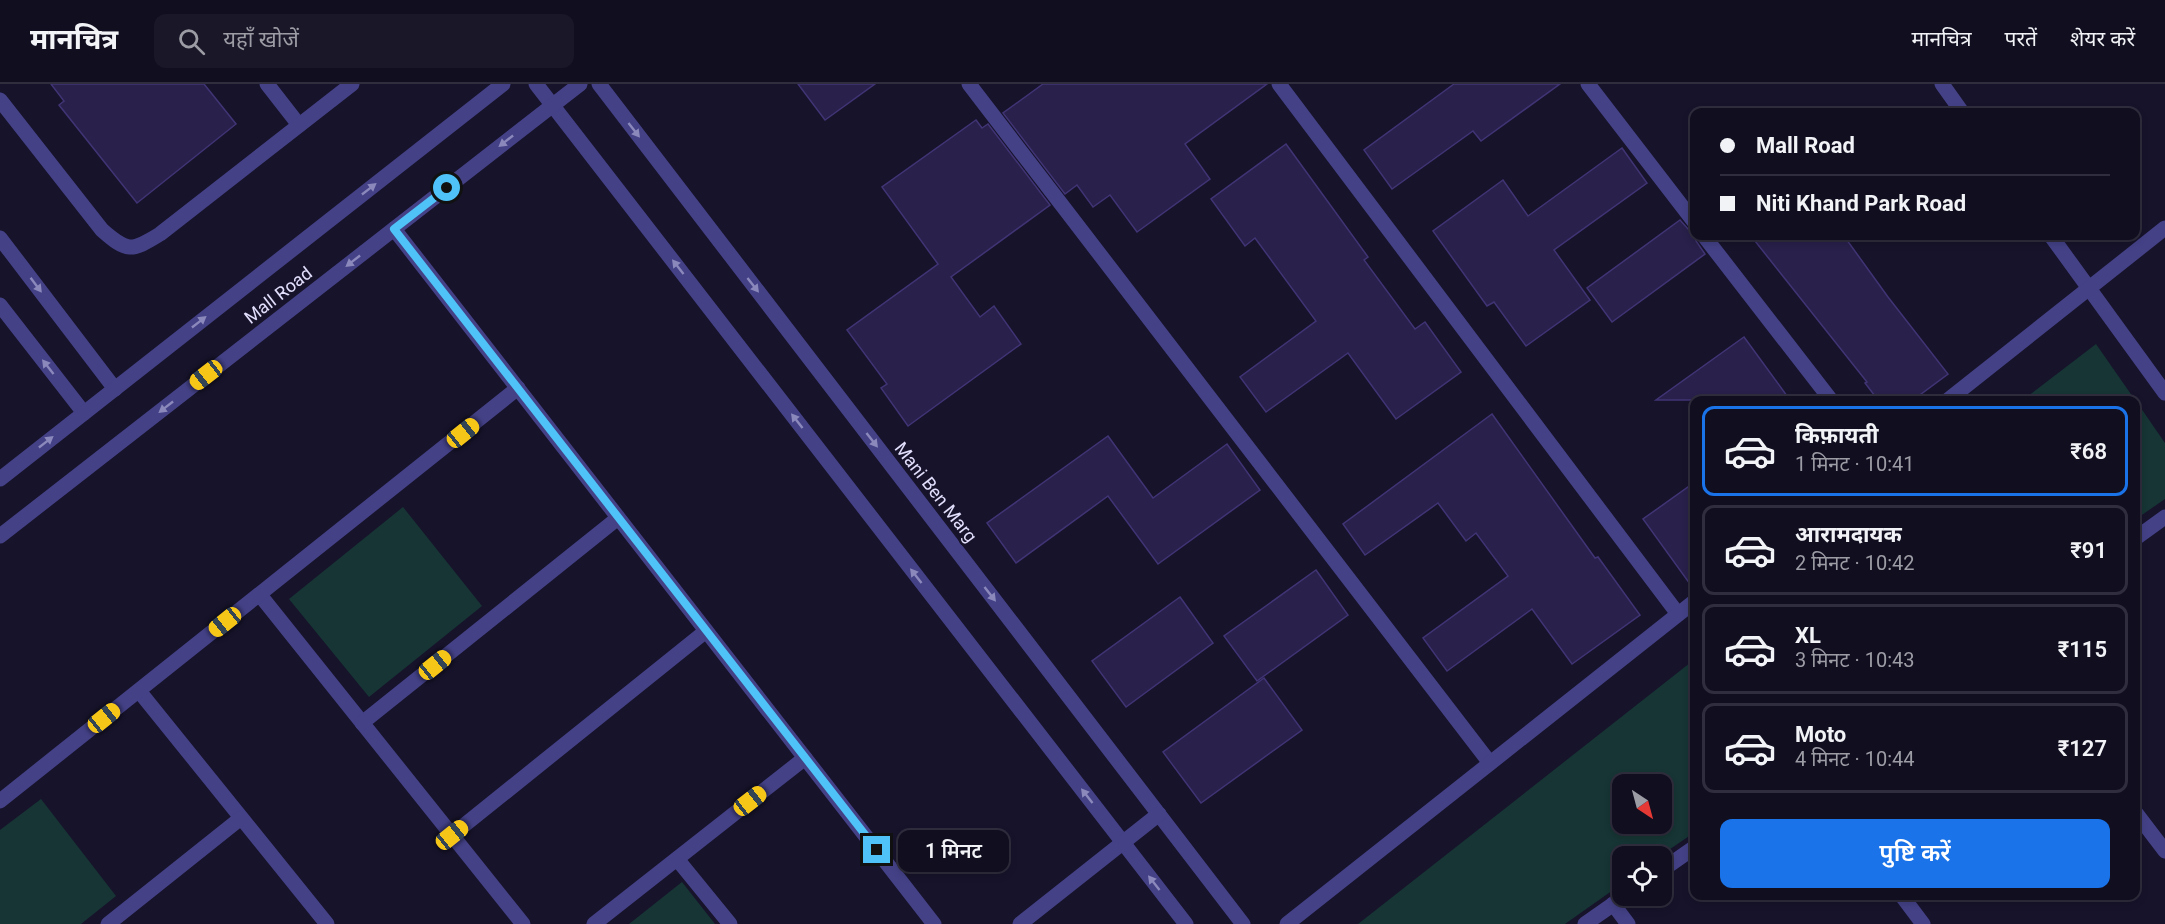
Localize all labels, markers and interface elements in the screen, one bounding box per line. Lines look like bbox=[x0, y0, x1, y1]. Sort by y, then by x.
search box bbox=[154, 14, 574, 68]
text: मानचित्र bbox=[30, 23, 118, 56]
icon: search bbox=[175, 25, 208, 58]
text: यहाँ खोजें bbox=[223, 27, 299, 52]
text: मानचित्र bbox=[1911, 27, 1972, 51]
text: परतें bbox=[2005, 27, 2037, 51]
text: शेयर करें bbox=[2070, 27, 2135, 51]
one-way arrow bbox=[628, 123, 640, 138]
text: Mall Road bbox=[1756, 133, 1855, 158]
one-way arrow bbox=[499, 135, 514, 147]
route start bbox=[433, 174, 460, 201]
one-way arrow bbox=[362, 183, 377, 195]
text: Niti Khand Park Road bbox=[1756, 191, 1966, 216]
one-way arrow bbox=[345, 255, 360, 267]
one-way arrow bbox=[672, 260, 684, 275]
street label: Mall Road bbox=[240, 262, 316, 328]
one-way arrow bbox=[29, 277, 42, 293]
one-way arrow bbox=[746, 277, 759, 293]
one-way arrow bbox=[192, 317, 207, 329]
car bbox=[186, 357, 226, 393]
one-way arrow bbox=[43, 359, 55, 374]
one-way arrow bbox=[158, 401, 174, 413]
one-way arrow bbox=[792, 414, 804, 429]
car bbox=[443, 415, 483, 451]
text: किफ़ायती bbox=[1795, 423, 1879, 448]
icon: car bbox=[1723, 424, 1777, 478]
one-way arrow bbox=[865, 432, 877, 447]
one-way arrow bbox=[38, 436, 54, 449]
street label: Mani Ben Marg bbox=[890, 438, 982, 546]
text: ₹68 bbox=[2070, 439, 2107, 464]
text: 1 मिनट · 10:41 bbox=[1795, 452, 1914, 476]
text: आरामदायक bbox=[1795, 522, 1902, 547]
icon: car bbox=[1723, 523, 1777, 577]
text: ₹91 bbox=[2070, 538, 2107, 563]
text: 2 मिनट · 10:42 bbox=[1795, 551, 1914, 575]
one-way arrow bbox=[911, 568, 923, 583]
one-way arrow bbox=[984, 587, 996, 602]
car bbox=[205, 604, 245, 640]
icon: car bbox=[1723, 622, 1777, 676]
text: XL bbox=[1795, 623, 1821, 648]
text: ₹115 bbox=[2058, 637, 2107, 662]
car bbox=[415, 647, 455, 683]
text: 3 मिनट · 10:43 bbox=[1795, 648, 1914, 672]
car bbox=[84, 700, 124, 736]
icon: car bbox=[1723, 721, 1777, 775]
text: Moto bbox=[1795, 722, 1846, 747]
text: ₹127 bbox=[2058, 736, 2107, 761]
text: 4 मिनट · 10:44 bbox=[1795, 747, 1914, 771]
north arrow bbox=[1612, 774, 1672, 834]
map controls bbox=[1612, 774, 1672, 906]
car bbox=[730, 783, 770, 819]
one-way arrow bbox=[1082, 789, 1094, 804]
car bbox=[432, 817, 472, 853]
button: पुष्टि करें bbox=[1720, 819, 2110, 888]
callout: 1 मिनट bbox=[898, 829, 1009, 871]
route end bbox=[863, 836, 890, 863]
text: 1 मिनट bbox=[925, 839, 982, 863]
button: locate bbox=[1612, 846, 1672, 906]
one-way arrow bbox=[1149, 876, 1161, 891]

